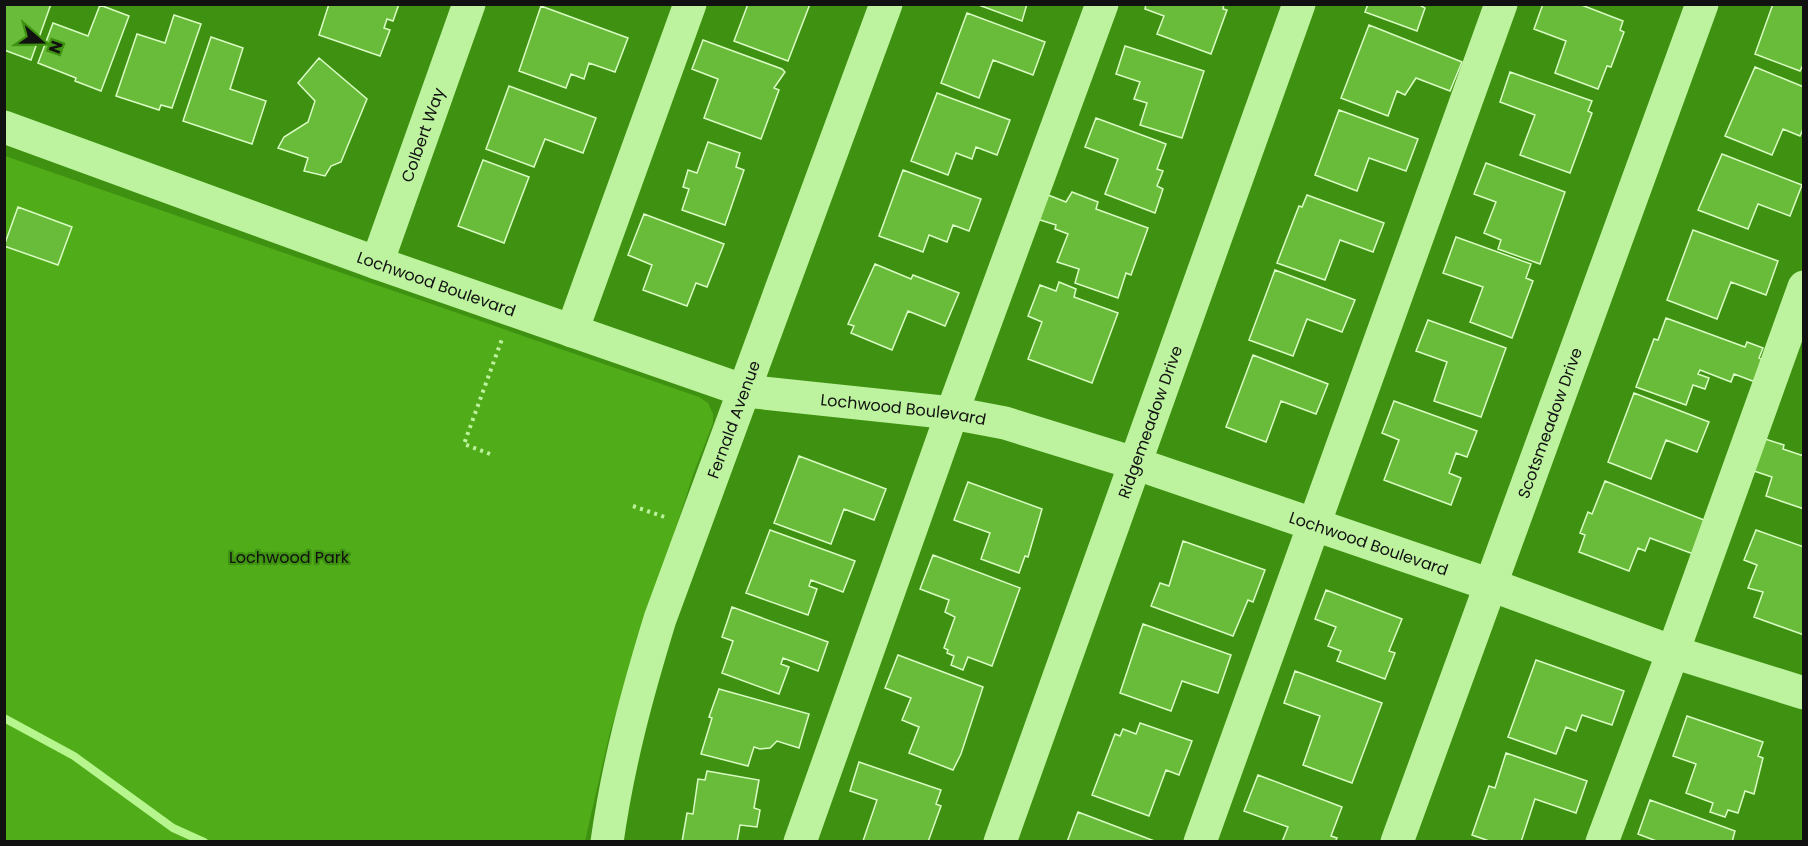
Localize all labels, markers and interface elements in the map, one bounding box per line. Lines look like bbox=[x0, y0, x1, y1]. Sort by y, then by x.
north arrow bbox=[12, 12, 72, 72]
text: N bbox=[43, 37, 68, 57]
street label: Colbert Way bbox=[395, 84, 450, 185]
street label: Lochwood Boulevard bbox=[354, 245, 519, 322]
street label: Ridgemeadow Drive bbox=[1112, 342, 1188, 502]
street label: Scotsmeadow Drive bbox=[1511, 344, 1588, 502]
street label: Fernald Avenue bbox=[701, 357, 766, 482]
street label: Lochwood Boulevard bbox=[819, 388, 988, 431]
street label: Lochwood Boulevard bbox=[1286, 505, 1451, 581]
park label: Lochwood Park bbox=[229, 546, 350, 569]

